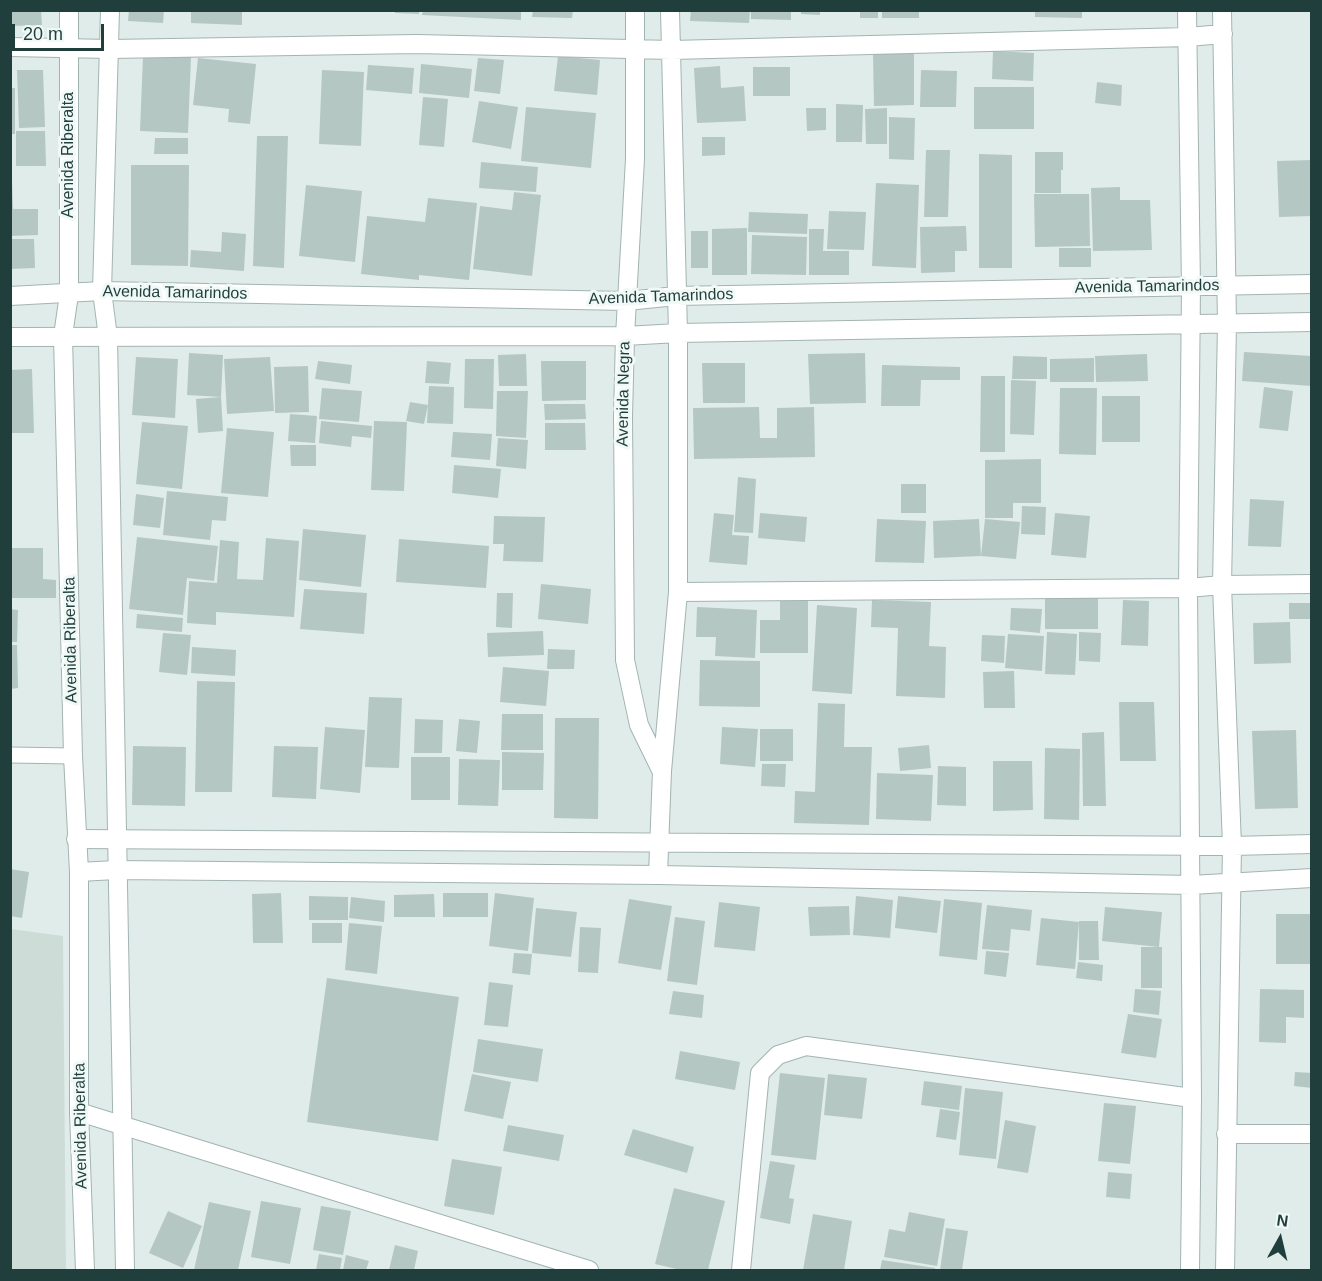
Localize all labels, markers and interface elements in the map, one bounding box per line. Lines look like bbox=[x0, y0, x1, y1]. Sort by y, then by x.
scale bar bbox=[15, 12, 106, 50]
text: 20 m bbox=[23, 24, 63, 44]
street label: Avenida Riberalta bbox=[59, 92, 79, 218]
street label: Avenida Tamarindos bbox=[1075, 276, 1219, 298]
street label: Avenida Tamarindos bbox=[103, 282, 247, 304]
street label: Avenida Tamarindos bbox=[588, 285, 734, 309]
street label: Avenida Negra bbox=[613, 341, 635, 447]
street label: Avenida Riberalta bbox=[60, 577, 82, 703]
street label: Avenida Riberalta bbox=[70, 1063, 92, 1189]
north arrow bbox=[1250, 1209, 1310, 1269]
text: N bbox=[1276, 1211, 1289, 1230]

